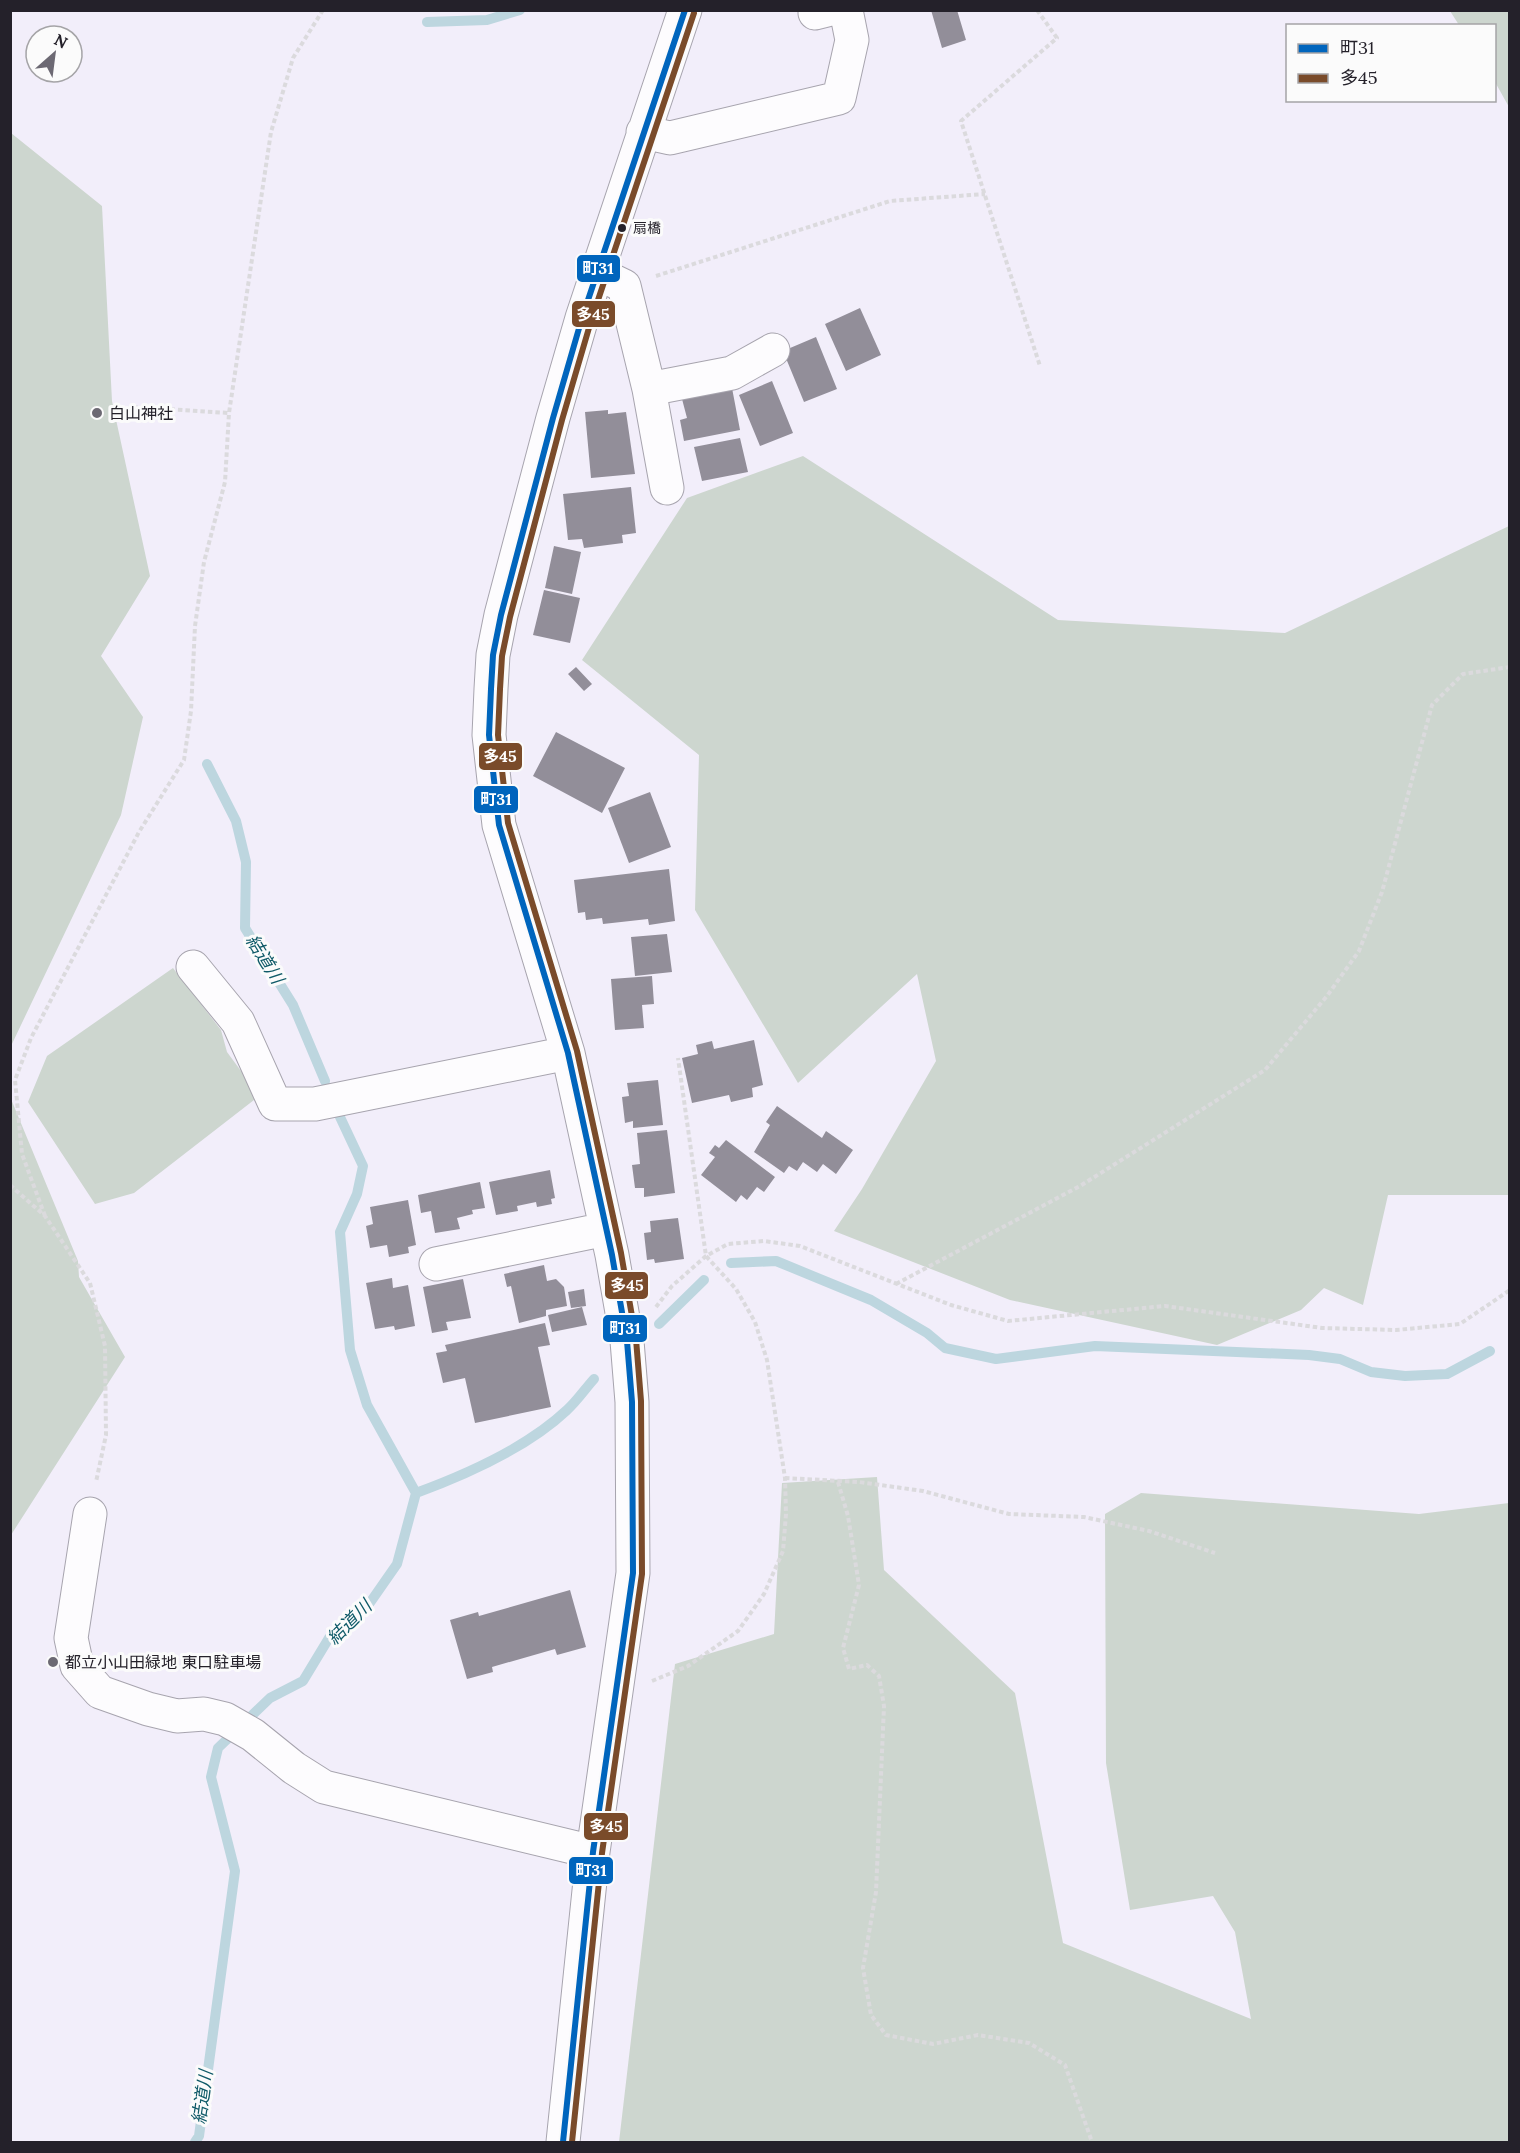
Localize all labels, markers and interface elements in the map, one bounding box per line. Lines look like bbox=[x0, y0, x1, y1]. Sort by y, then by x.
north arrow bbox=[24, 24, 84, 84]
legend bbox=[1286, 24, 1496, 102]
text: N bbox=[51, 29, 71, 52]
text: 町31 bbox=[1340, 36, 1375, 59]
text: 多45 bbox=[1340, 66, 1378, 89]
place label: 扇橋 bbox=[633, 219, 661, 237]
marker: 扇橋 bbox=[616, 222, 628, 234]
line badge: 町31 bbox=[576, 254, 621, 283]
text: 町31 bbox=[582, 258, 614, 278]
line badge: 多45 bbox=[571, 300, 616, 328]
text: 多45 bbox=[576, 304, 610, 324]
place label: 白山神社 bbox=[109, 403, 173, 423]
marker: 白山神社 bbox=[90, 406, 104, 420]
line badge: 多45 bbox=[478, 742, 523, 771]
text: 多45 bbox=[483, 746, 517, 766]
line badge: 町31 bbox=[473, 785, 519, 814]
text: 町31 bbox=[480, 789, 512, 809]
water label: 結道川 bbox=[241, 930, 290, 990]
line badge: 多45 bbox=[604, 1271, 649, 1300]
text: 多45 bbox=[610, 1275, 644, 1295]
line badge: 町31 bbox=[602, 1314, 648, 1343]
text: 町31 bbox=[609, 1318, 641, 1338]
water label: 結道川 bbox=[322, 1593, 378, 1649]
place label: 都立小山田緑地 東口駐車場 bbox=[65, 1652, 261, 1672]
marker: 都立小山田緑地 東口駐車場 bbox=[46, 1655, 60, 1669]
line badge: 多45 bbox=[583, 1812, 629, 1841]
text: 多45 bbox=[589, 1816, 623, 1836]
line badge: 町31 bbox=[568, 1856, 614, 1885]
text: 町31 bbox=[575, 1860, 607, 1880]
water label: 結道川 bbox=[187, 2067, 217, 2125]

